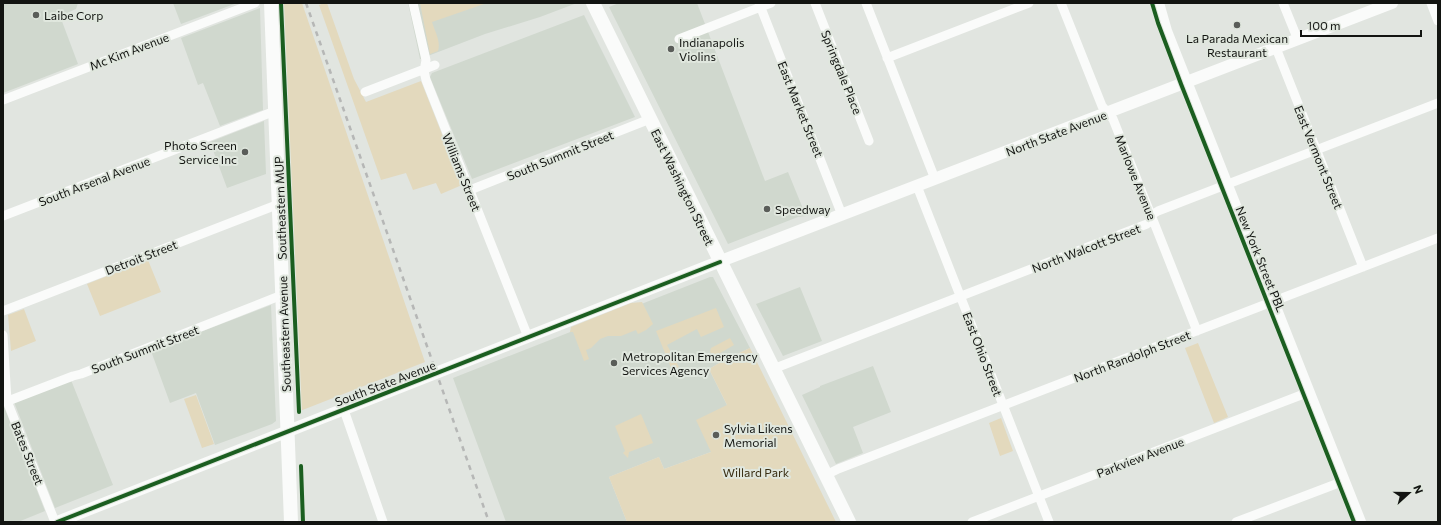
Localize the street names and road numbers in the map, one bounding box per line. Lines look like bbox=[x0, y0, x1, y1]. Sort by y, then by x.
street label: Springdale Place bbox=[819, 28, 865, 116]
street label: Mc Kim Avenue bbox=[87, 29, 171, 73]
street label: East Market Street bbox=[775, 59, 827, 159]
street label: East Vermont Street bbox=[1292, 103, 1346, 211]
street label: North State Avenue bbox=[1004, 107, 1108, 159]
street label: East Washington Street bbox=[649, 126, 717, 248]
street label: South Summit Street bbox=[505, 127, 616, 183]
street label: Williams Street bbox=[440, 131, 484, 213]
street label: Marlowe Avenue bbox=[1113, 132, 1159, 222]
street label: South Arsenal Avenue bbox=[36, 153, 152, 209]
street label: Southeastern MUP bbox=[271, 156, 289, 260]
street label: New York Street PBL bbox=[1233, 204, 1289, 314]
street label: North Walcott Street bbox=[1030, 221, 1142, 275]
street label: Detroit Street bbox=[103, 237, 179, 277]
street label: Southeastern Avenue bbox=[275, 276, 293, 392]
street label: East Ohio Street bbox=[960, 310, 1006, 398]
street label: South Summit Street bbox=[89, 322, 201, 376]
street label: North Randolph Street bbox=[1072, 327, 1192, 385]
street label: South State Avenue bbox=[333, 357, 437, 409]
street label: Bates Street bbox=[9, 419, 47, 487]
street label: Parkview Avenue bbox=[1094, 434, 1186, 480]

